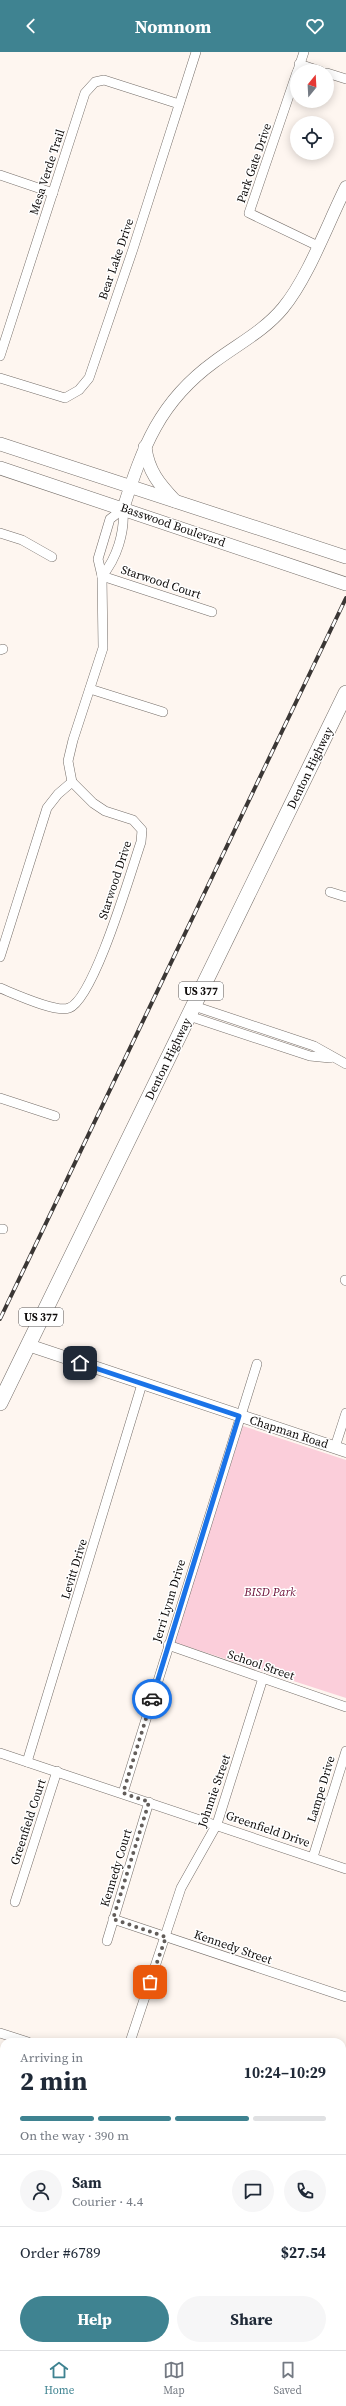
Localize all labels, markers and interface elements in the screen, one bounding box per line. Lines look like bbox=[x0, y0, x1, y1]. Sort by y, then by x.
text: Nomnom bbox=[135, 14, 211, 39]
icon: back bbox=[20, 15, 42, 37]
icon: heart bbox=[304, 15, 326, 37]
north arrow bbox=[290, 64, 334, 108]
map controls bbox=[290, 64, 334, 160]
button: locate bbox=[290, 116, 334, 160]
street label: Park Gate Drive bbox=[233, 121, 275, 205]
street label: Mesa Verde Trail bbox=[26, 127, 69, 217]
street label: Bear Lake Drive bbox=[95, 216, 137, 302]
street label: Basswood Boulevard bbox=[118, 500, 228, 551]
street label: Starwood Court bbox=[119, 562, 203, 602]
street label: Denton Highway bbox=[283, 724, 337, 812]
street label: Starwood Drive bbox=[95, 839, 135, 921]
road number: US 377 bbox=[179, 982, 223, 1000]
street label: Denton Highway bbox=[141, 1015, 195, 1103]
road number: US 377 bbox=[19, 1308, 63, 1326]
pin bbox=[63, 1346, 97, 1380]
icon: home bbox=[69, 1352, 91, 1374]
street label: Chapman Road bbox=[248, 1412, 331, 1452]
street label: Levitt Drive bbox=[57, 1537, 91, 1601]
street label: Jerri Lynn Drive bbox=[148, 1557, 189, 1645]
park label: BISD Park bbox=[243, 1584, 296, 1600]
street label: School Street bbox=[226, 1646, 297, 1684]
courier bbox=[132, 1679, 172, 1719]
icon: car bbox=[141, 1688, 163, 1710]
street label: Johnnie Street bbox=[194, 1752, 234, 1830]
street label: Lampe Drive bbox=[303, 1754, 339, 1824]
street label: Greenfield Court bbox=[7, 1777, 49, 1867]
street label: Greenfield Drive bbox=[224, 1807, 312, 1851]
street label: Kennedy Court bbox=[97, 1827, 135, 1909]
street label: Kennedy Street bbox=[192, 1926, 274, 1968]
pin bbox=[133, 1965, 167, 1999]
icon: bag bbox=[139, 1971, 161, 1993]
text: Arriving in bbox=[20, 2049, 83, 2066]
text: 10:24–10:29 bbox=[244, 2062, 326, 2083]
text: 2 min bbox=[20, 2063, 87, 2099]
text: On the way · 390 m bbox=[20, 2127, 129, 2144]
button: person bbox=[20, 2170, 62, 2212]
button: chat bbox=[232, 2170, 274, 2212]
button: phone bbox=[284, 2170, 326, 2212]
text: Sam bbox=[72, 2172, 102, 2193]
text: Courier · 4.4 bbox=[72, 2193, 143, 2210]
text: Order #6789 bbox=[20, 2242, 101, 2263]
text: $27.54 bbox=[281, 2242, 326, 2263]
button: Help bbox=[20, 2296, 169, 2342]
button: Share bbox=[177, 2296, 326, 2342]
tab: Home bbox=[44, 2359, 74, 2398]
tab: Map bbox=[163, 2359, 185, 2398]
tab: Saved bbox=[274, 2359, 302, 2398]

